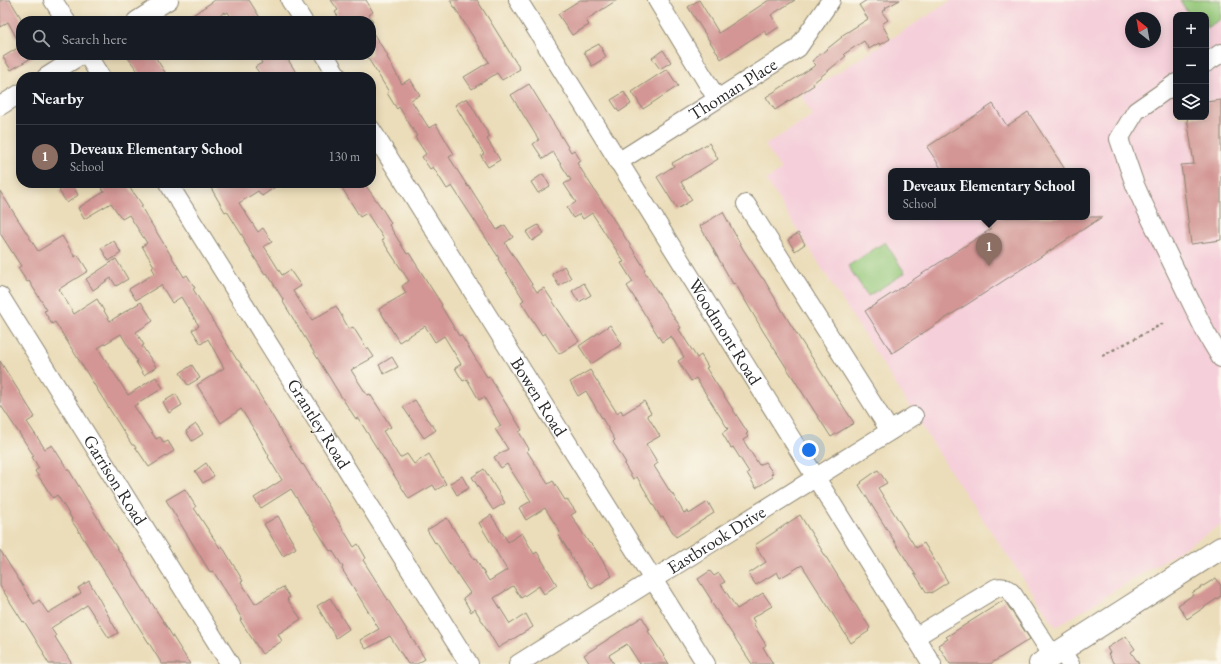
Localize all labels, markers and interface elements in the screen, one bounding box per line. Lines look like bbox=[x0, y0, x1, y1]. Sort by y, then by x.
north arrow bbox=[1125, 12, 1161, 48]
map controls bbox=[1173, 12, 1209, 120]
button: + bbox=[1173, 12, 1209, 48]
search box bbox=[16, 16, 376, 60]
icon: search bbox=[30, 27, 52, 49]
text: Search here bbox=[62, 29, 127, 48]
button: − bbox=[1173, 48, 1209, 84]
street label: Thoman Place bbox=[684, 52, 781, 125]
button: layers bbox=[1173, 84, 1209, 120]
text: Nearby bbox=[32, 87, 84, 109]
text: Deveaux Elementary School bbox=[70, 139, 243, 158]
text: 1 bbox=[42, 148, 48, 165]
text: 130 m bbox=[329, 148, 360, 165]
text: School bbox=[70, 158, 104, 175]
popup bbox=[888, 168, 1090, 220]
text: Deveaux Elementary School bbox=[903, 176, 1075, 195]
text: School bbox=[903, 195, 937, 212]
pin: 1 bbox=[976, 233, 1002, 266]
street label: Woodmont Road bbox=[684, 274, 768, 390]
street label: Bowen Road bbox=[506, 353, 573, 441]
street label: Grantley Road bbox=[282, 374, 356, 474]
street label: Garrison Road bbox=[79, 430, 153, 530]
your location bbox=[799, 440, 819, 460]
street label: Eastbrook Drive bbox=[663, 500, 770, 579]

